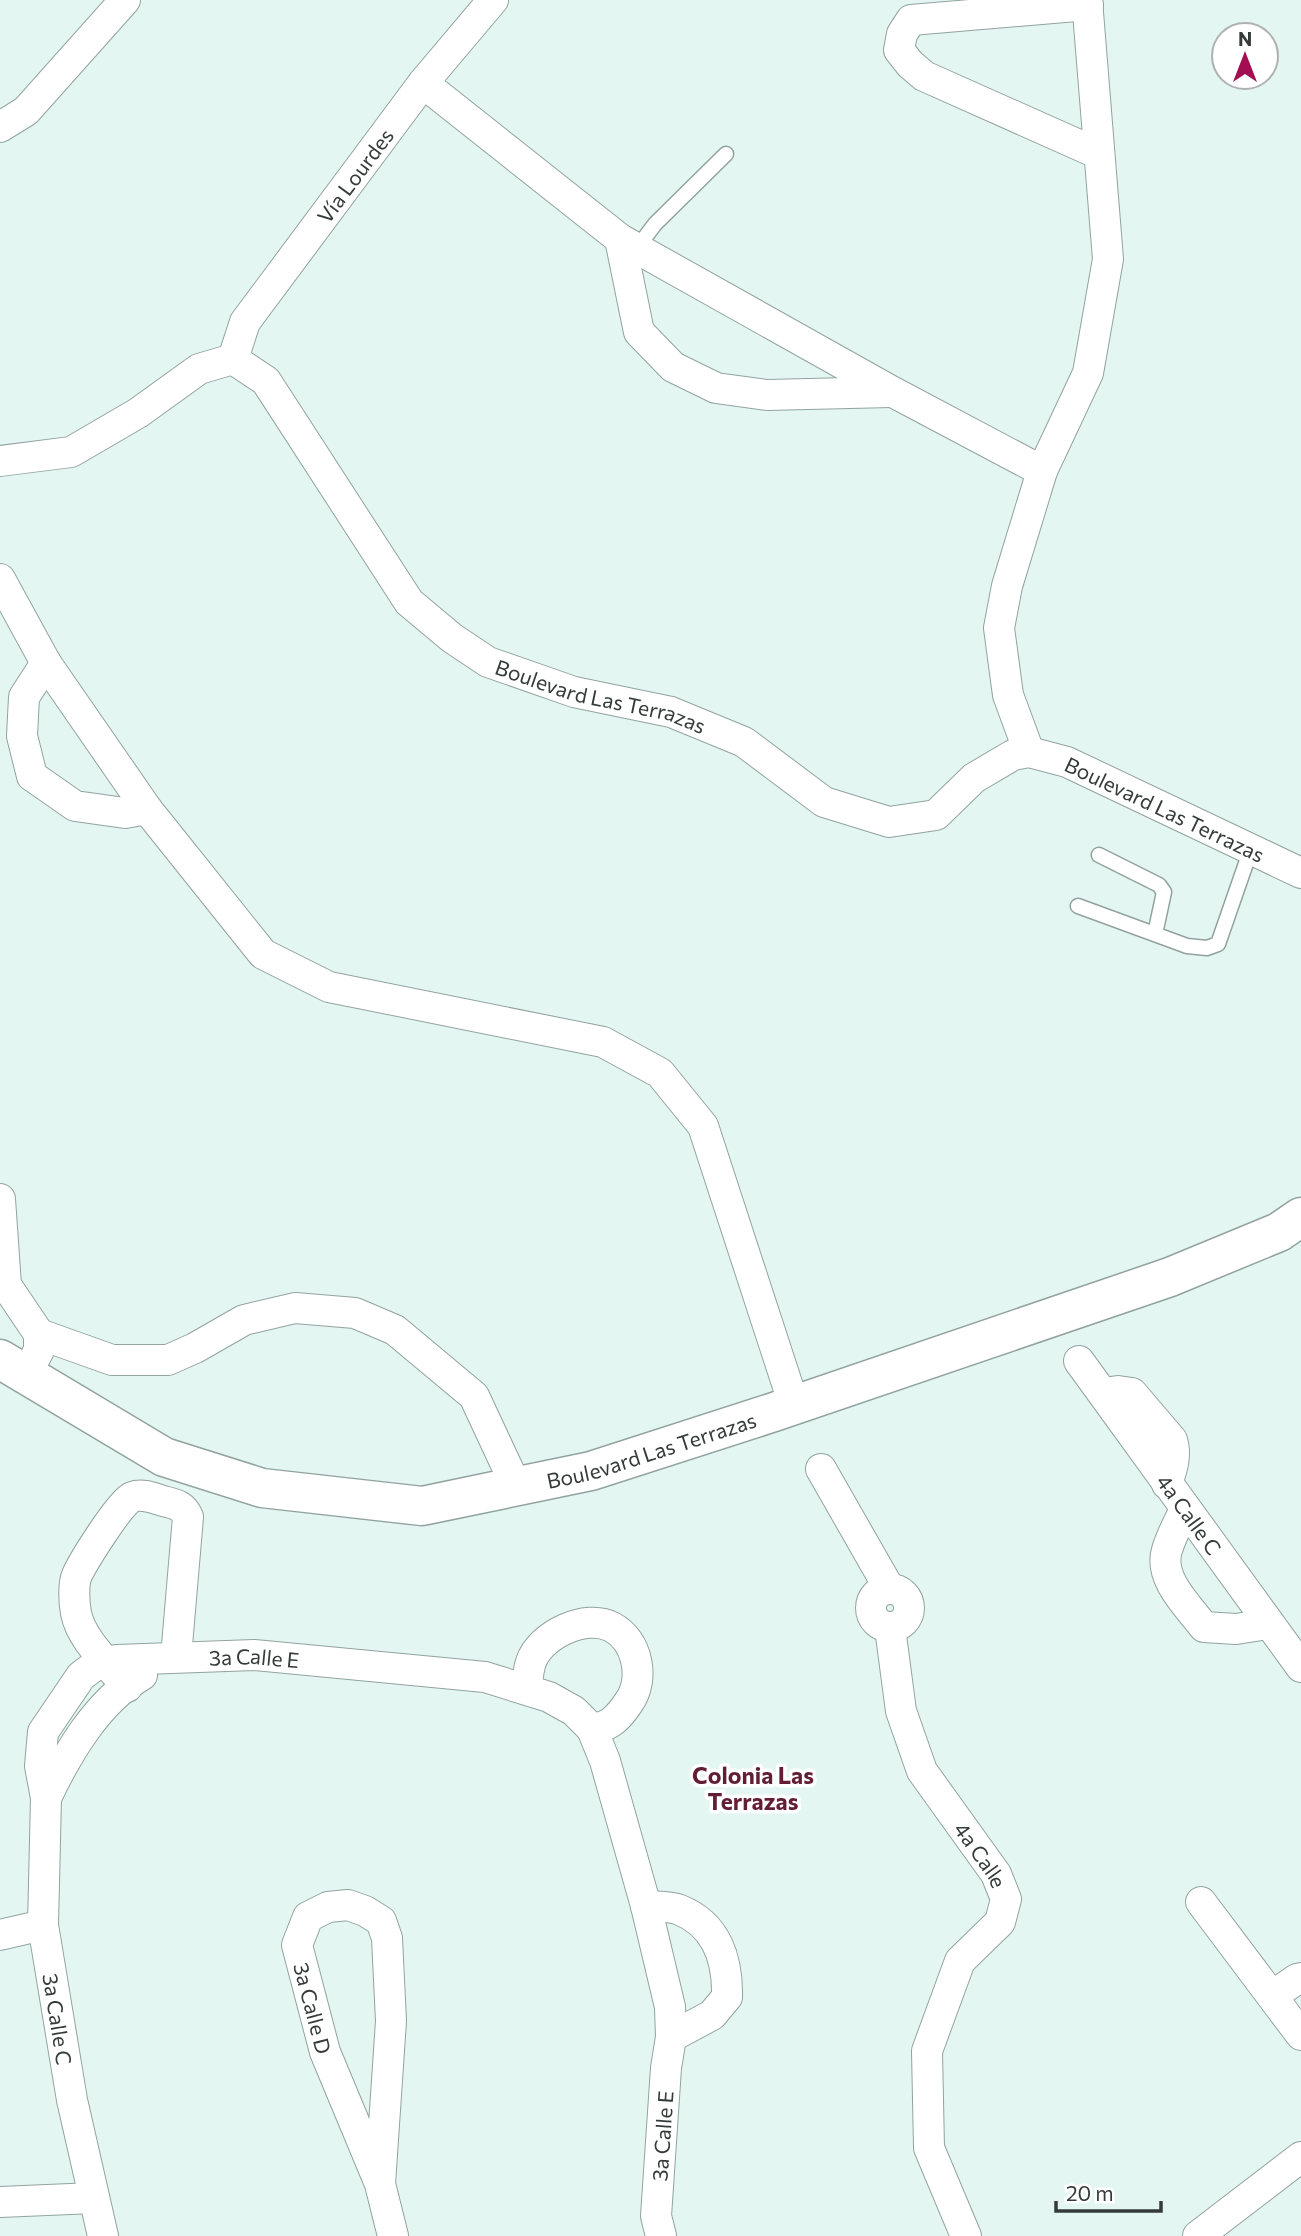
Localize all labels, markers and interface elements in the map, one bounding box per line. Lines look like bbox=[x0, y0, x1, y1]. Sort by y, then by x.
north arrow bbox=[1210, 21, 1280, 91]
text: N bbox=[1238, 27, 1252, 50]
street label: Vía Lourdes bbox=[311, 123, 398, 227]
street label: Boulevard Las Terrazas bbox=[492, 653, 710, 738]
street label: Boulevard Las Terrazas bbox=[1061, 751, 1269, 867]
street label: Boulevard Las Terrazas bbox=[544, 1406, 759, 1492]
street label: 4a Calle C bbox=[1153, 1469, 1227, 1559]
street label: 3a Calle E bbox=[208, 1642, 301, 1672]
district label: Colonia Las Terrazas bbox=[692, 1761, 814, 1815]
street label: 4a Calle bbox=[950, 1817, 1013, 1891]
street label: 3a Calle D bbox=[290, 1959, 337, 2056]
street label: 3a Calle C bbox=[38, 1971, 78, 2067]
street label: 3a Calle E bbox=[646, 2090, 678, 2182]
scale bar bbox=[1056, 2170, 1161, 2214]
text: 20 m bbox=[1066, 2180, 1114, 2205]

